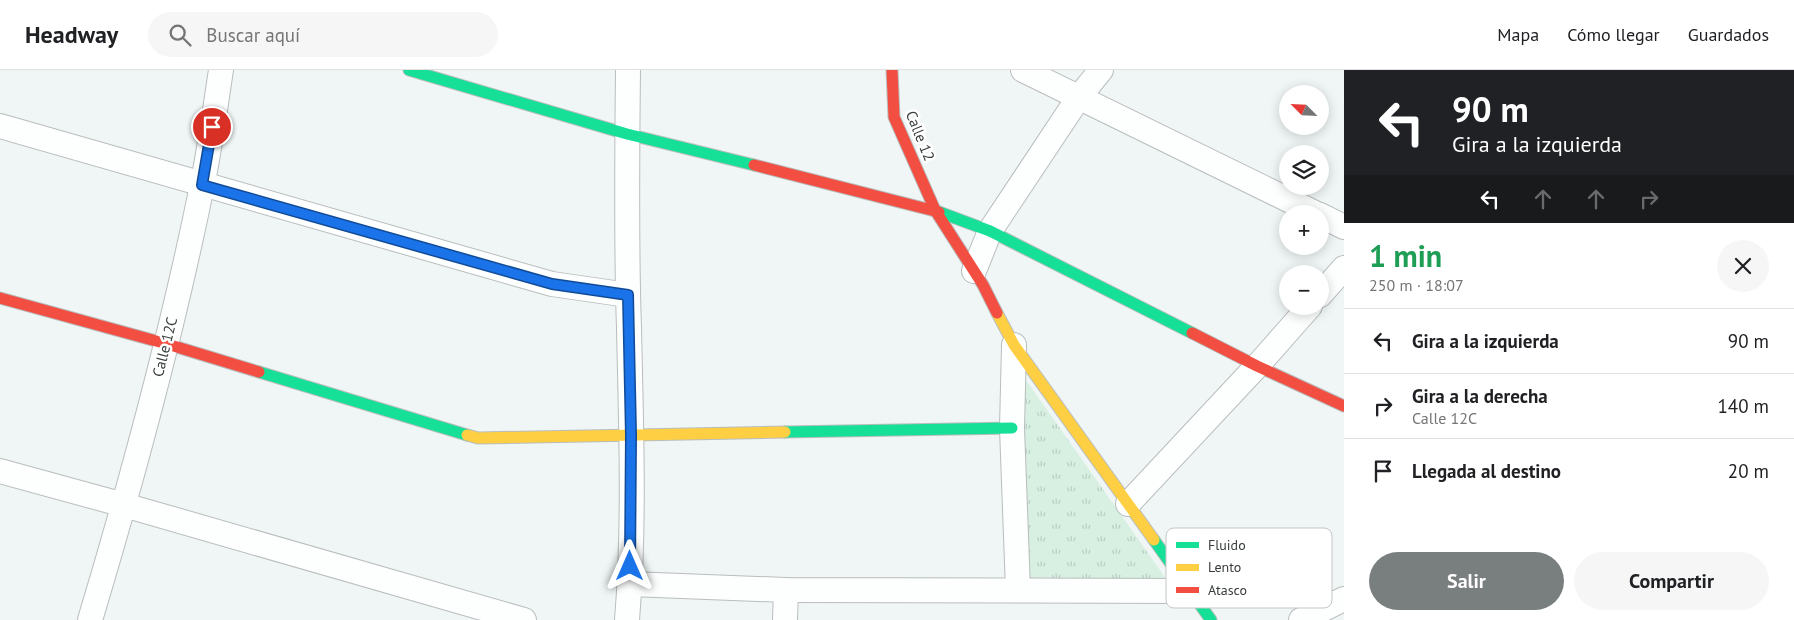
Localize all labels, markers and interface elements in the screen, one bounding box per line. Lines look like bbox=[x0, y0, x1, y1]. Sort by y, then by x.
search box bbox=[148, 12, 498, 57]
text: Headway bbox=[25, 19, 118, 50]
icon: search bbox=[166, 21, 194, 49]
text: Buscar aquí bbox=[206, 23, 300, 47]
text: Mapa bbox=[1497, 23, 1539, 46]
text: Cómo llegar bbox=[1567, 23, 1660, 46]
text: Guardados bbox=[1688, 23, 1769, 46]
north arrow bbox=[1279, 85, 1329, 135]
map controls bbox=[1279, 85, 1329, 315]
text: 90 m bbox=[1452, 86, 1529, 132]
icon: left bbox=[1369, 90, 1434, 155]
pin bbox=[191, 106, 233, 148]
street label: Calle 12 bbox=[902, 108, 939, 164]
icon: arrive bbox=[198, 113, 226, 141]
text: Gira a la izquierda bbox=[1452, 130, 1622, 158]
button: layers bbox=[1279, 145, 1329, 195]
icon: left bbox=[1476, 185, 1504, 213]
icon: ahead bbox=[1529, 185, 1557, 213]
icon: ahead bbox=[1582, 185, 1610, 213]
icon: right bbox=[1635, 185, 1663, 213]
button: + bbox=[1279, 205, 1329, 255]
text: 1 min bbox=[1369, 236, 1442, 275]
button: close bbox=[1717, 240, 1769, 292]
button: − bbox=[1279, 265, 1329, 315]
text: 250 m · 18:07 bbox=[1369, 275, 1464, 295]
street label: Calle 12C bbox=[148, 315, 181, 379]
icon: left bbox=[1369, 327, 1397, 355]
text: Gira a la izquierda bbox=[1412, 329, 1559, 353]
text: 90 m bbox=[1728, 329, 1769, 353]
text: Gira a la derecha bbox=[1412, 384, 1548, 408]
icon: right bbox=[1369, 392, 1397, 420]
text: 140 m bbox=[1717, 394, 1769, 418]
text: Calle 12C bbox=[1412, 408, 1477, 428]
icon: arrive bbox=[1369, 457, 1397, 485]
text: Llegada al destino bbox=[1412, 459, 1561, 483]
text: 20 m bbox=[1728, 459, 1769, 483]
legend bbox=[1166, 528, 1332, 608]
text: Fluido bbox=[1208, 536, 1246, 554]
position arrow bbox=[603, 539, 655, 591]
button: Salir bbox=[1369, 552, 1564, 610]
button: Compartir bbox=[1574, 552, 1769, 610]
text: Lento bbox=[1208, 558, 1241, 576]
text: Atasco bbox=[1208, 581, 1247, 599]

